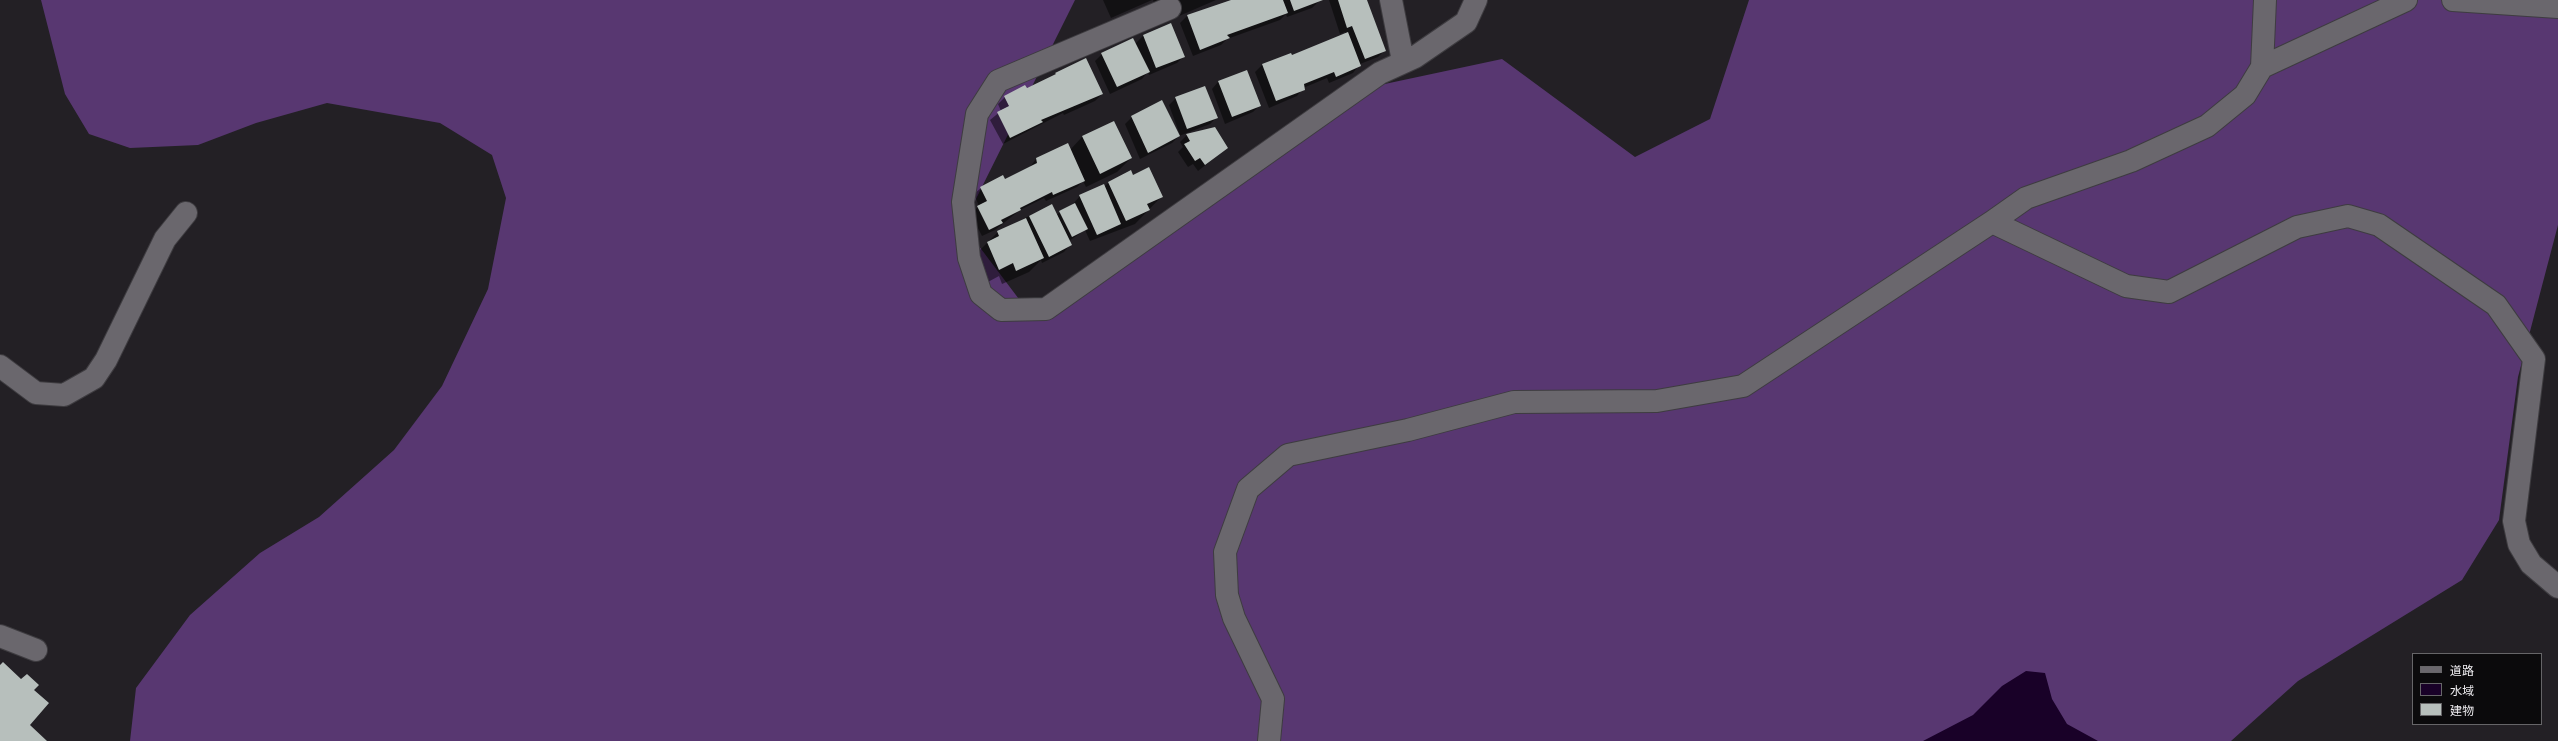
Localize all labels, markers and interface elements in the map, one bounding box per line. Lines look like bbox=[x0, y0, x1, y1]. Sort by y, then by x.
legend bbox=[2412, 653, 2542, 725]
text: 道路 bbox=[2450, 663, 2474, 678]
text: 水域 bbox=[2450, 683, 2474, 698]
text: 建物 bbox=[2450, 703, 2474, 718]

